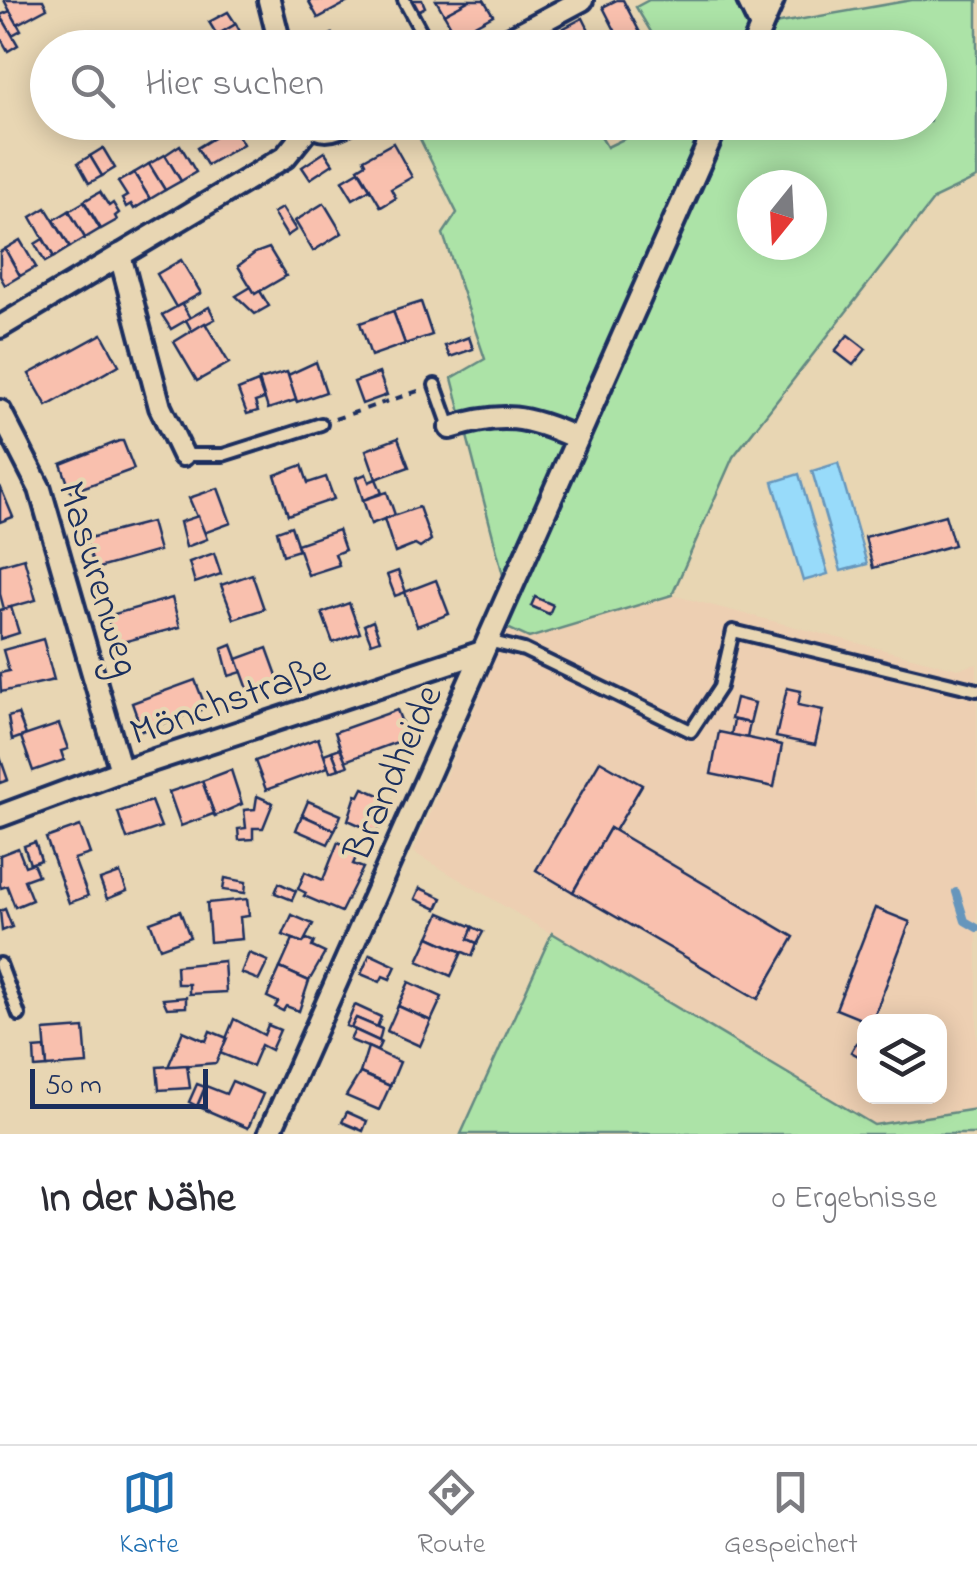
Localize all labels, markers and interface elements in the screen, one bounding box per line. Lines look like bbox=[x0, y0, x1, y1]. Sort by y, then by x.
search box bbox=[30, 30, 947, 140]
text: Hier suchen bbox=[145, 57, 324, 113]
icon: search bbox=[65, 58, 120, 113]
north arrow bbox=[737, 170, 827, 260]
street label: Masurenweg bbox=[39, 474, 154, 684]
street label: Mönchstraße bbox=[122, 640, 339, 764]
street label: Brandheide bbox=[330, 676, 460, 872]
map controls bbox=[857, 1014, 947, 1104]
button: layers bbox=[857, 1014, 947, 1104]
scale bar bbox=[30, 1064, 208, 1108]
text: 50 m bbox=[45, 1066, 102, 1107]
text: In der Nähe bbox=[40, 1169, 235, 1230]
text: 0 Ergebnisse bbox=[772, 1176, 937, 1223]
tab: Karte bbox=[119, 1465, 179, 1566]
tab: Route bbox=[417, 1465, 485, 1566]
tab: Gespeichert bbox=[724, 1465, 858, 1566]

